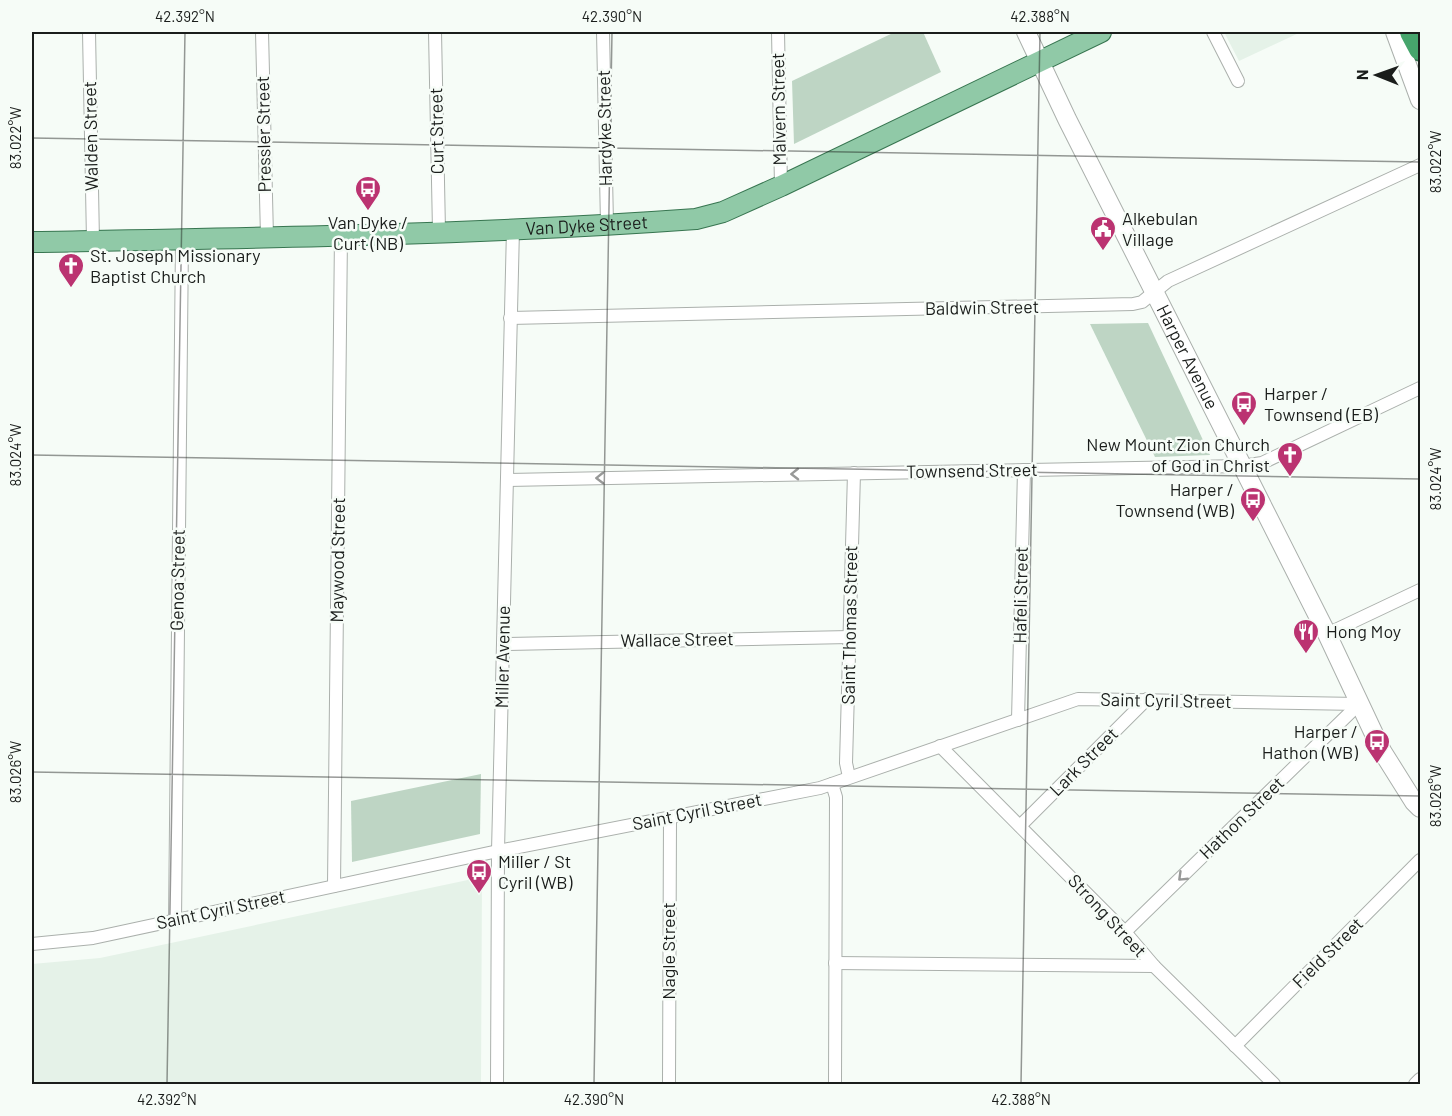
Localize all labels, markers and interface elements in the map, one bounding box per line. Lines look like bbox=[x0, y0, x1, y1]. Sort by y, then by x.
text: 42.392°N bbox=[155, 7, 215, 25]
text: 42.390°N bbox=[582, 7, 642, 25]
text: 42.388°N bbox=[1010, 7, 1070, 25]
north arrow bbox=[1347, 45, 1407, 105]
street label: Malvern Street bbox=[766, 52, 790, 166]
text: N bbox=[1352, 69, 1371, 80]
street label: Hardyke Street bbox=[592, 70, 616, 186]
street label: Pressler Street bbox=[251, 76, 275, 193]
street label: Walden Street bbox=[78, 81, 102, 191]
street label: Curt Street bbox=[424, 87, 448, 175]
text: 83.022°W bbox=[6, 107, 24, 169]
text: 83.022°W bbox=[1426, 131, 1444, 193]
bus stop icon: Van Dyke / Curt (NB) bbox=[353, 174, 383, 212]
place label: Alkebulan Village bbox=[1122, 207, 1198, 250]
street label: Van Dyke Street bbox=[525, 210, 649, 239]
place label: Van Dyke / Curt (NB) bbox=[328, 211, 408, 254]
public building icon: Alkebulan Village bbox=[1088, 214, 1118, 252]
place label: St. Joseph Missionary Baptist Church bbox=[90, 244, 261, 287]
church icon: St. Joseph Missionary Baptist Church bbox=[56, 251, 86, 289]
street label: Baldwin Street bbox=[925, 295, 1039, 319]
street label: Harper Avenue bbox=[1153, 301, 1224, 413]
place label: Harper / Townsend (EB) bbox=[1264, 382, 1378, 425]
bus stop icon: Harper / Townsend (EB) bbox=[1229, 389, 1259, 427]
text: 83.024°W bbox=[6, 424, 24, 486]
place label: New Mount Zion Church of God in Christ bbox=[1086, 433, 1270, 476]
church icon: New Mount Zion Church of God in Christ bbox=[1275, 440, 1305, 478]
text: 83.024°W bbox=[1426, 448, 1444, 510]
street label: Townsend Street bbox=[906, 458, 1038, 482]
one-way arrow bbox=[791, 468, 800, 481]
one-way arrow bbox=[596, 472, 605, 485]
place label: Harper / Townsend (WB) bbox=[1115, 478, 1234, 521]
bus stop icon: Harper / Townsend (WB) bbox=[1238, 485, 1268, 523]
street label: Maywood Street bbox=[325, 497, 349, 623]
street label: Genoa Street bbox=[165, 529, 189, 631]
street label: Saint Thomas Street bbox=[837, 545, 861, 705]
street label: Hafeli Street bbox=[1008, 546, 1032, 644]
street label: Miller Avenue bbox=[490, 605, 514, 709]
restaurant icon: Hong Moy bbox=[1291, 617, 1321, 655]
place label: Hong Moy bbox=[1326, 620, 1401, 642]
street label: Wallace Street bbox=[620, 627, 734, 651]
street label: Saint Cyril Street bbox=[1100, 688, 1232, 712]
place label: Harper / Hathon (WB) bbox=[1262, 720, 1358, 763]
street label: Lark Street bbox=[1044, 722, 1122, 800]
bus stop icon: Harper / Hathon (WB) bbox=[1362, 727, 1392, 765]
text: 83.026°W bbox=[6, 741, 24, 803]
text: 83.026°W bbox=[1426, 765, 1444, 827]
street label: Hathon Street bbox=[1194, 771, 1288, 863]
street label: Saint Cyril Street bbox=[630, 788, 763, 834]
place label: Miller / St Cyril (WB) bbox=[498, 850, 573, 893]
bus stop icon: Miller / St Cyril (WB) bbox=[464, 857, 494, 895]
street label: Strong Street bbox=[1064, 869, 1152, 961]
one-way arrow bbox=[1178, 870, 1188, 881]
street label: Saint Cyril Street bbox=[154, 885, 287, 933]
street label: Nagle Street bbox=[657, 902, 679, 1000]
street label: Field Street bbox=[1287, 912, 1367, 992]
text: 42.392°N bbox=[137, 1090, 197, 1108]
text: 42.390°N bbox=[564, 1090, 624, 1108]
text: 42.388°N bbox=[991, 1090, 1051, 1108]

